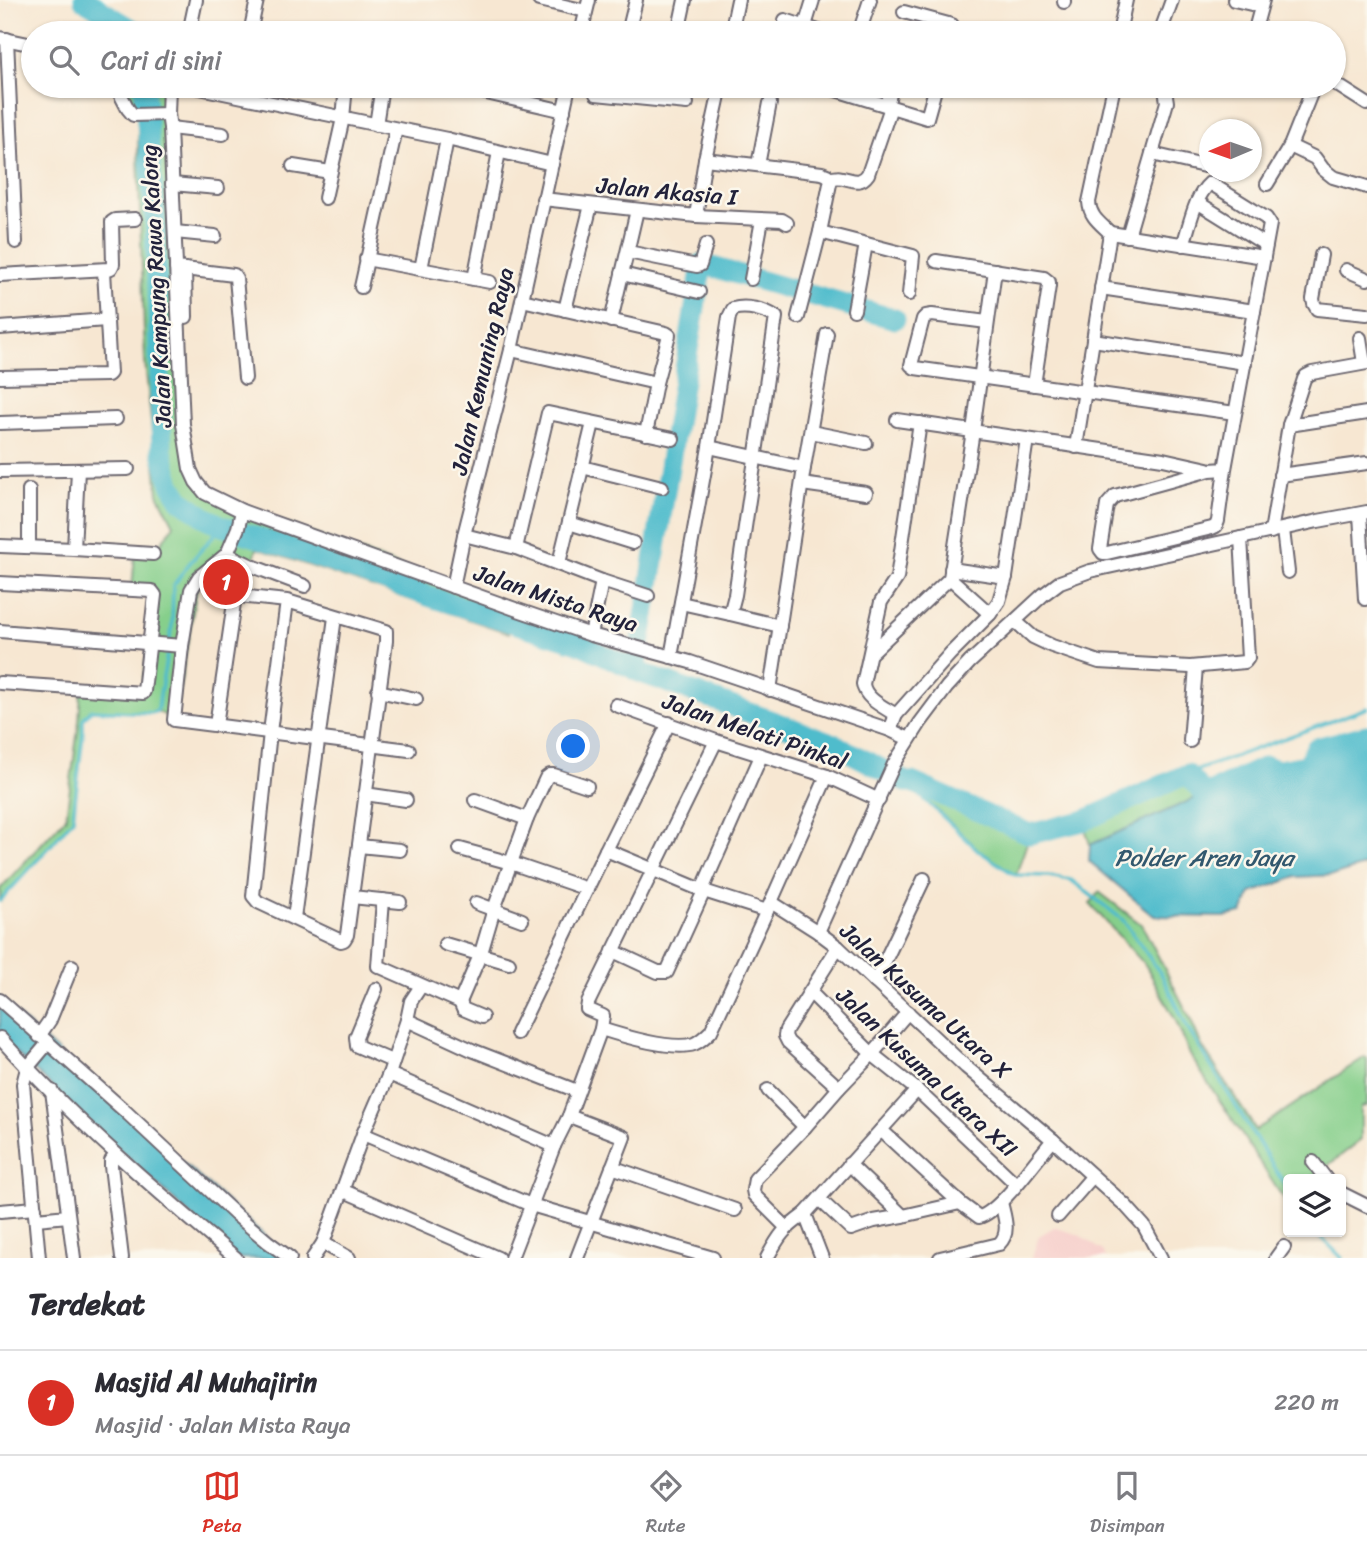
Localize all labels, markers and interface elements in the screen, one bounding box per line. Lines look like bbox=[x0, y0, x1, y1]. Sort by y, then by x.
search box bbox=[21, 21, 1346, 98]
text: Cari di sini bbox=[101, 37, 222, 83]
icon: search bbox=[45, 41, 83, 79]
north arrow bbox=[1199, 119, 1262, 182]
street label: Jalan Kampung Rawa Kalong bbox=[129, 143, 184, 429]
street label: Jalan Akasia I bbox=[594, 165, 741, 218]
street label: Jalan Kemuning Raya bbox=[438, 263, 526, 480]
street label: Jalan Mista Raya bbox=[467, 552, 644, 644]
pin: 1 bbox=[203, 556, 249, 608]
street label: Jalan Melati Pinkal bbox=[656, 680, 853, 782]
your location bbox=[556, 729, 590, 763]
water label: Polder Aren Jaya bbox=[1115, 837, 1296, 879]
street label: Jalan Kusuma Utara X bbox=[829, 912, 1022, 1091]
street label: Jalan Kusuma Utara XII bbox=[825, 976, 1027, 1168]
map controls bbox=[1283, 1174, 1346, 1237]
button: layers bbox=[1283, 1174, 1346, 1237]
text: Terdekat bbox=[28, 1277, 145, 1331]
text: Masjid Al Muhajirin bbox=[95, 1359, 317, 1405]
text: 1 bbox=[46, 1382, 56, 1423]
text: 220 m bbox=[1274, 1382, 1339, 1423]
text: Masjid · Jalan Mista Raya bbox=[95, 1405, 351, 1446]
tab: Peta bbox=[202, 1467, 241, 1542]
tab: Rute bbox=[646, 1467, 685, 1542]
tab: Disimpan bbox=[1090, 1467, 1165, 1542]

